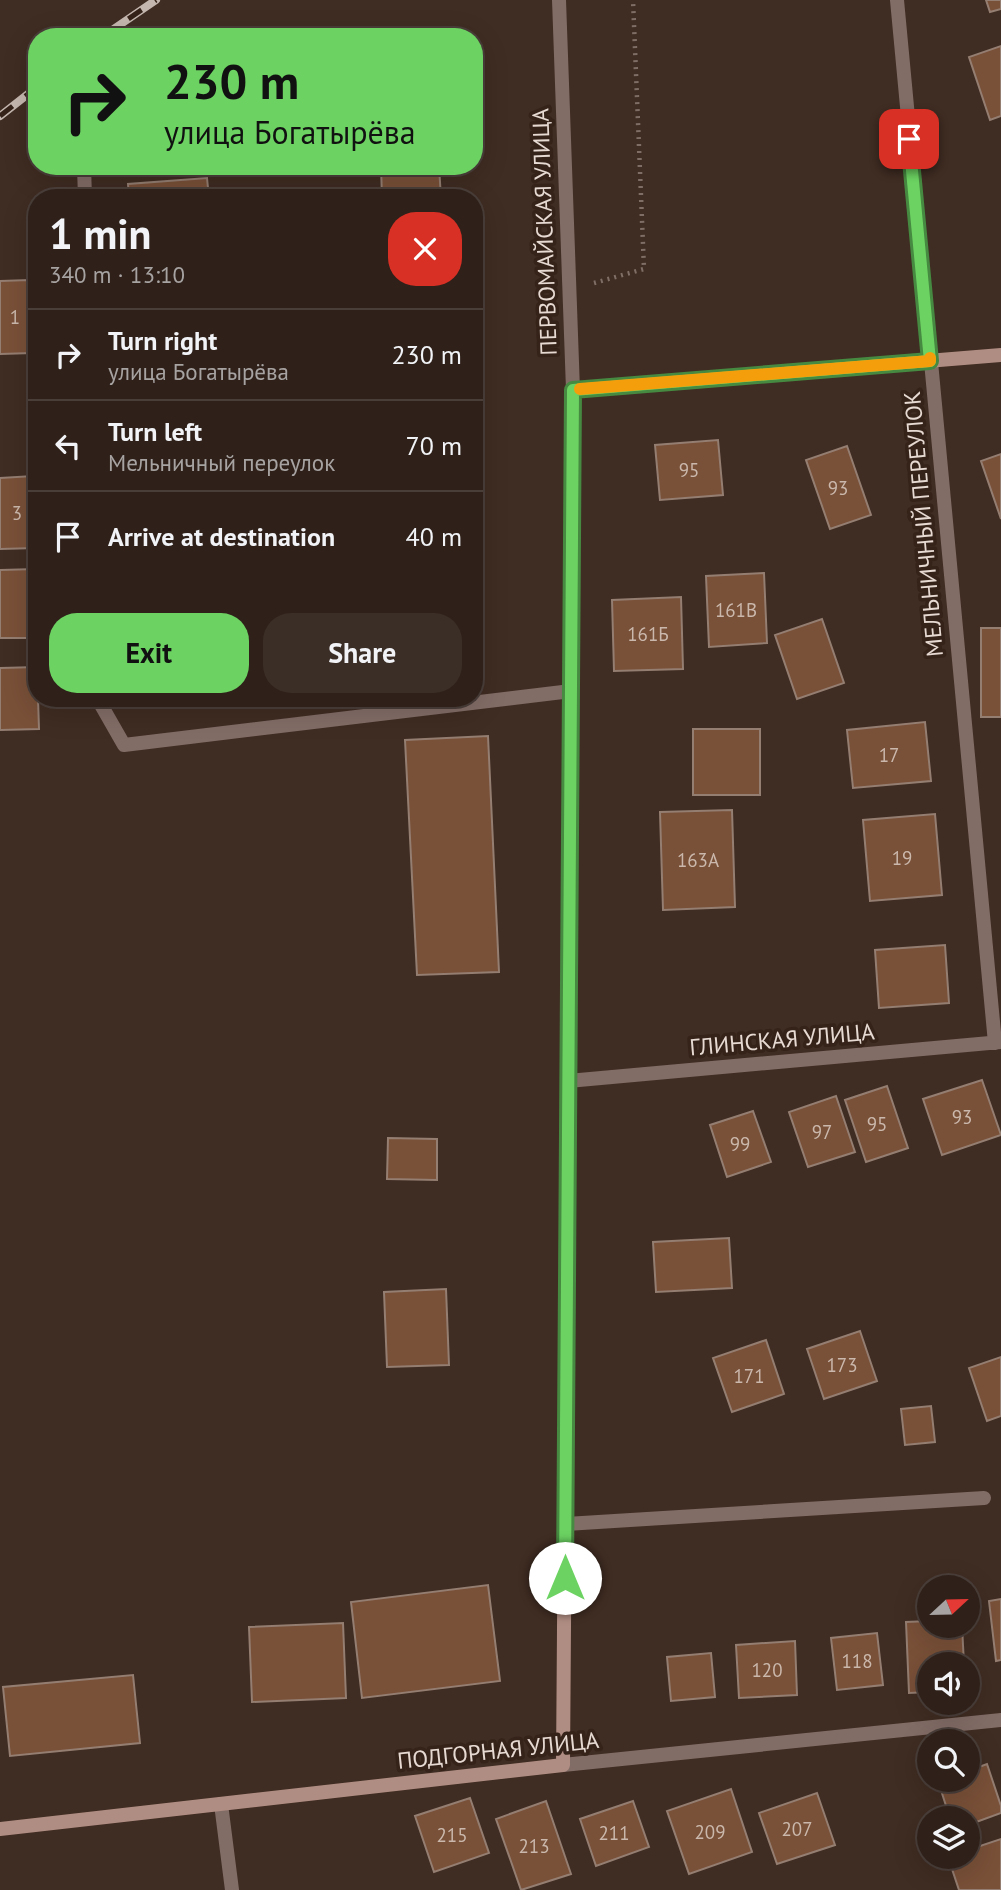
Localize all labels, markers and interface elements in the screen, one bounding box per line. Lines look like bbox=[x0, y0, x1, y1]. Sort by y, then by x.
text: 230 m bbox=[164, 49, 299, 113]
icon: right bbox=[49, 56, 140, 147]
street label: ПЕРВОМАЙСКАЯ УЛИЦА bbox=[525, 107, 563, 356]
pin bbox=[879, 109, 939, 169]
text: улица Богатырёва bbox=[164, 111, 416, 153]
icon: arrive bbox=[890, 120, 928, 158]
text: 1 min bbox=[49, 206, 151, 261]
button: close bbox=[388, 212, 462, 286]
text: 340 m · 13:10 bbox=[49, 260, 185, 289]
house number: 1 bbox=[10, 305, 20, 329]
text: Turn right bbox=[108, 324, 217, 357]
icon: right bbox=[49, 336, 87, 374]
text: 230 m bbox=[391, 338, 462, 371]
text: улица Богатырёва bbox=[108, 357, 289, 386]
street label: МЕЛЬНИЧНЫЙ ПЕРЕУЛОК bbox=[897, 390, 949, 658]
text: Turn left bbox=[108, 415, 202, 448]
icon: left bbox=[49, 427, 87, 465]
text: 70 m bbox=[406, 429, 462, 462]
text: Мельничный переулок bbox=[108, 448, 335, 477]
house number: 95 bbox=[679, 458, 699, 482]
house number: 93 bbox=[828, 476, 848, 500]
house number: 3 bbox=[12, 501, 22, 525]
icon: arrive bbox=[49, 518, 87, 556]
text: Arrive at destination bbox=[108, 520, 335, 553]
text: 40 m bbox=[406, 520, 462, 553]
house number: 161В bbox=[715, 598, 757, 622]
button: Exit bbox=[49, 613, 249, 693]
button: Share bbox=[263, 613, 462, 693]
house number: 161Б bbox=[627, 622, 669, 646]
house number: 17 bbox=[879, 743, 899, 767]
house number: 19 bbox=[892, 846, 912, 870]
house number: 163А bbox=[677, 848, 719, 872]
street label: ГЛИНСКАЯ УЛИЦА bbox=[688, 1016, 876, 1062]
house number: 93 bbox=[952, 1105, 972, 1129]
house number: 95 bbox=[867, 1112, 887, 1136]
house number: 97 bbox=[812, 1120, 832, 1144]
house number: 99 bbox=[730, 1132, 750, 1156]
house number: 173 bbox=[826, 1353, 858, 1377]
house number: 171 bbox=[733, 1364, 765, 1388]
position arrow bbox=[528, 1541, 602, 1615]
north arrow bbox=[917, 1575, 980, 1638]
map controls bbox=[917, 1575, 980, 1869]
house number: 118 bbox=[841, 1649, 873, 1673]
button: sound bbox=[917, 1652, 980, 1715]
house number: 120 bbox=[751, 1658, 783, 1682]
street label: ПОДГОРНАЯ УЛИЦА bbox=[396, 1725, 601, 1775]
button: search bbox=[917, 1729, 980, 1792]
button: layers bbox=[917, 1806, 980, 1869]
house number: 207 bbox=[781, 1817, 813, 1841]
house number: 209 bbox=[694, 1820, 726, 1844]
house number: 211 bbox=[598, 1821, 630, 1845]
house number: 215 bbox=[436, 1823, 468, 1847]
house number: 213 bbox=[518, 1834, 550, 1858]

